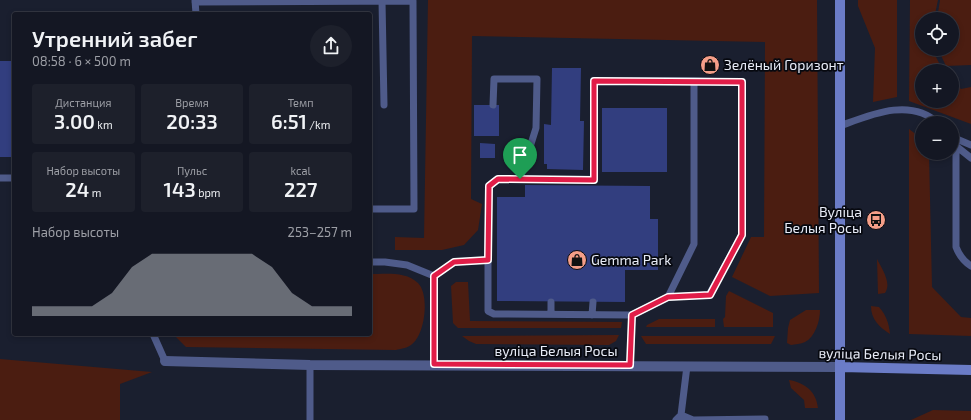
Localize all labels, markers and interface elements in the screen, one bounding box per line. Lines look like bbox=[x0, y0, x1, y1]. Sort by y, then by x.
map controls bbox=[915, 12, 959, 160]
button: locate bbox=[915, 12, 959, 56]
text: Утренний забег bbox=[32, 25, 197, 51]
button: share bbox=[310, 25, 352, 67]
text: 08:58 · 6 × 500 m bbox=[32, 53, 131, 69]
shop icon: Зелёный Горизонт bbox=[699, 54, 721, 76]
place label: Зелёный Горизонт bbox=[724, 56, 844, 73]
button: + bbox=[915, 64, 959, 108]
text: Дистанция bbox=[55, 96, 111, 109]
text: Время bbox=[175, 96, 209, 109]
text: Темп bbox=[288, 96, 313, 109]
text: 3.00 bbox=[54, 109, 95, 133]
text: 20:33 bbox=[166, 109, 218, 133]
text: 6:51 bbox=[271, 109, 307, 133]
button: − bbox=[915, 116, 959, 160]
text: km bbox=[95, 118, 113, 131]
text: /km bbox=[307, 118, 330, 131]
pin bbox=[503, 138, 537, 179]
icon: arrive bbox=[509, 144, 531, 166]
text: Набор высоты bbox=[46, 164, 120, 177]
text: Пульс bbox=[177, 164, 207, 177]
text: kcal bbox=[291, 164, 311, 177]
text: 24 bbox=[65, 177, 89, 201]
text: 143 bbox=[164, 177, 196, 201]
text: 227 bbox=[284, 177, 317, 201]
text: m bbox=[89, 186, 101, 199]
text: bpm bbox=[196, 186, 220, 199]
place label: Вуліца Белыя Росы bbox=[784, 203, 862, 236]
bus stop icon: Вуліца Белыя Росы bbox=[865, 209, 887, 231]
text: Набор высоты bbox=[32, 224, 119, 240]
text: 253–257 m bbox=[288, 224, 352, 240]
shop icon: Gemma Park bbox=[566, 249, 588, 271]
place label: Gemma Park bbox=[591, 251, 671, 268]
street label: вуліца Белыя Росы bbox=[495, 342, 618, 359]
street label: вуліца Белыя Росы bbox=[818, 344, 942, 363]

